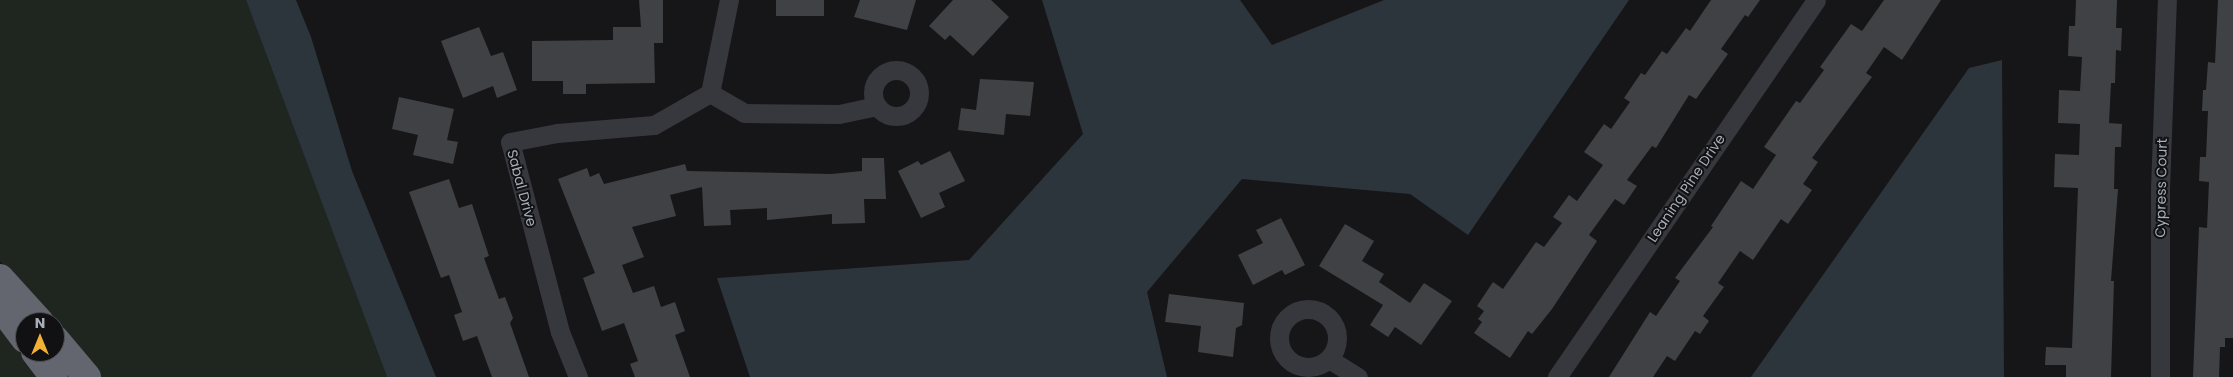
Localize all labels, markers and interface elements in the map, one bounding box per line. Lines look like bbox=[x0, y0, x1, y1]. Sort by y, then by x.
street label: Leaning Pine Drive bbox=[1644, 131, 1728, 245]
street label: Cypress Court bbox=[2152, 138, 2170, 238]
street label: Sabal Drive bbox=[504, 148, 540, 228]
north arrow bbox=[15, 312, 65, 362]
text: N bbox=[35, 313, 45, 333]

